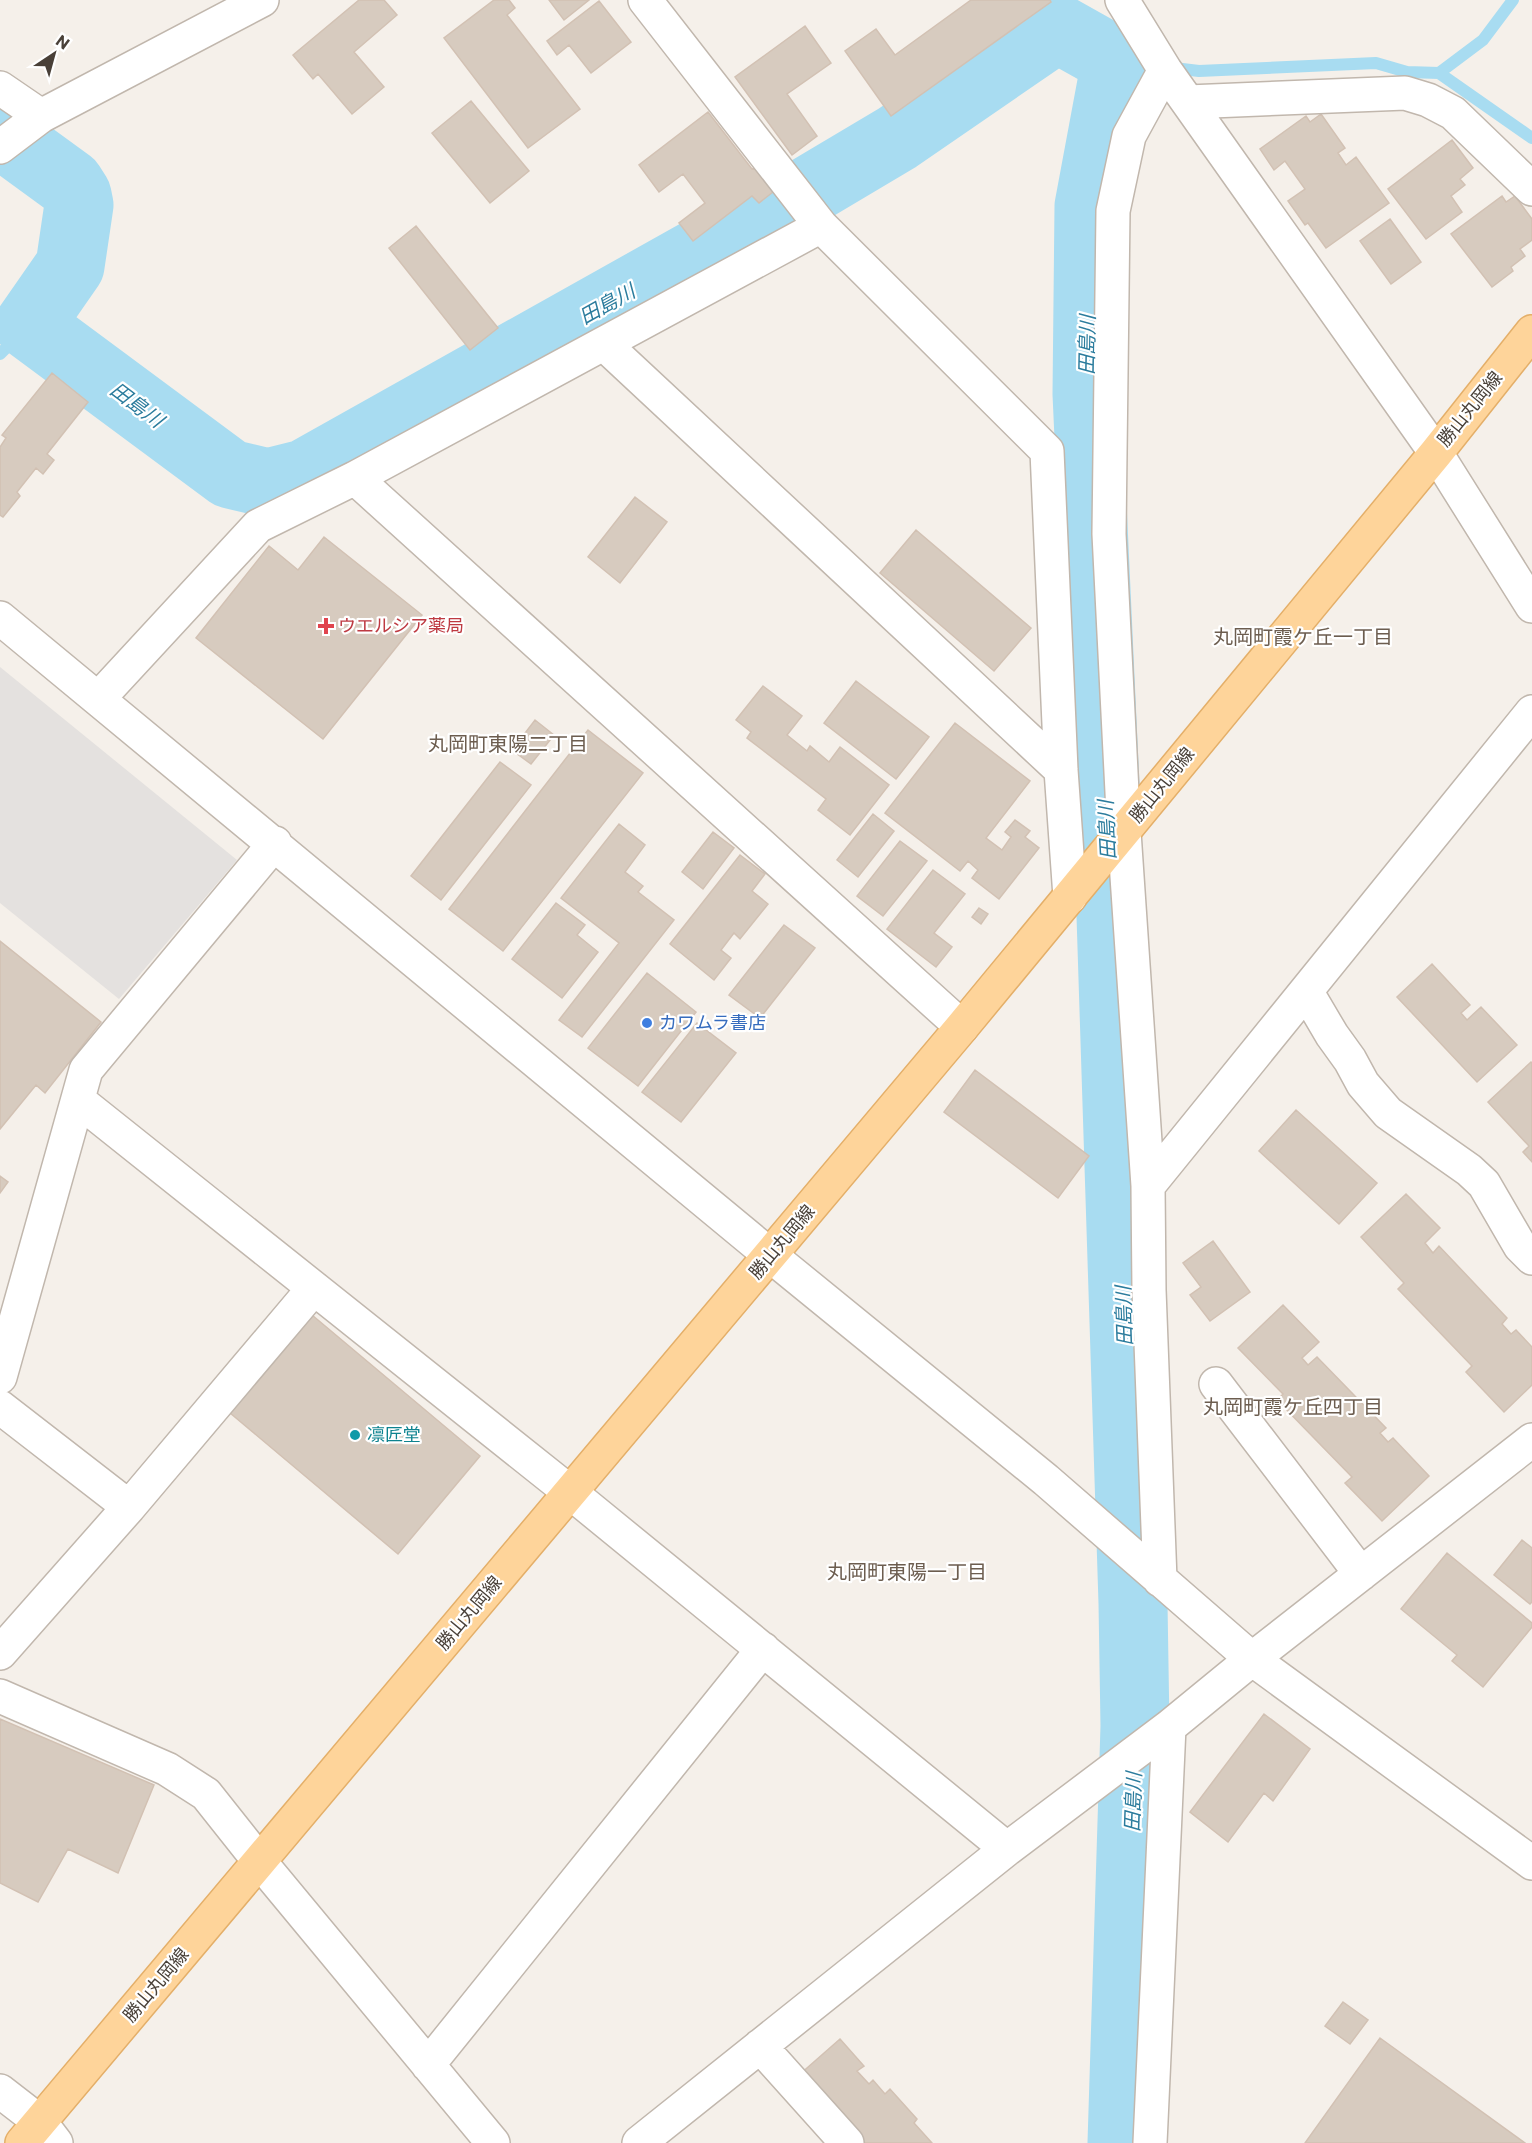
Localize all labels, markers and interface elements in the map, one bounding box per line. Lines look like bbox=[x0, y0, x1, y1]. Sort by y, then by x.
north arrow bbox=[24, 24, 84, 84]
text: N bbox=[53, 30, 74, 53]
water label: 田島川 bbox=[574, 277, 640, 328]
water label: 田島川 bbox=[1073, 313, 1099, 375]
street label: 勝山丸岡線 bbox=[1432, 366, 1506, 450]
water label: 田島川 bbox=[106, 377, 170, 433]
place label: ウエルシア薬局 bbox=[338, 614, 464, 636]
marker: ウエルシア薬局 bbox=[319, 619, 333, 633]
district label: 丸岡町霞ケ丘一丁目 bbox=[1213, 624, 1393, 648]
district label: 丸岡町東陽二丁目 bbox=[428, 731, 588, 755]
street label: 勝山丸岡線 bbox=[1124, 742, 1198, 826]
water label: 田島川 bbox=[1092, 797, 1120, 861]
place label: カワムラ書店 bbox=[659, 1011, 766, 1033]
marker: カワムラ書店 bbox=[640, 1016, 654, 1030]
street label: 勝山丸岡線 bbox=[744, 1200, 819, 1283]
water label: 田島川 bbox=[1110, 1284, 1136, 1346]
district label: 丸岡町霞ケ丘四丁目 bbox=[1203, 1394, 1383, 1418]
place label: 凛匠堂 bbox=[367, 1423, 421, 1445]
marker: 凛匠堂 bbox=[348, 1428, 362, 1442]
district label: 丸岡町東陽一丁目 bbox=[827, 1559, 987, 1583]
street label: 勝山丸岡線 bbox=[431, 1571, 506, 1654]
water label: 田島川 bbox=[1119, 1770, 1145, 1832]
street label: 勝山丸岡線 bbox=[118, 1943, 193, 2026]

